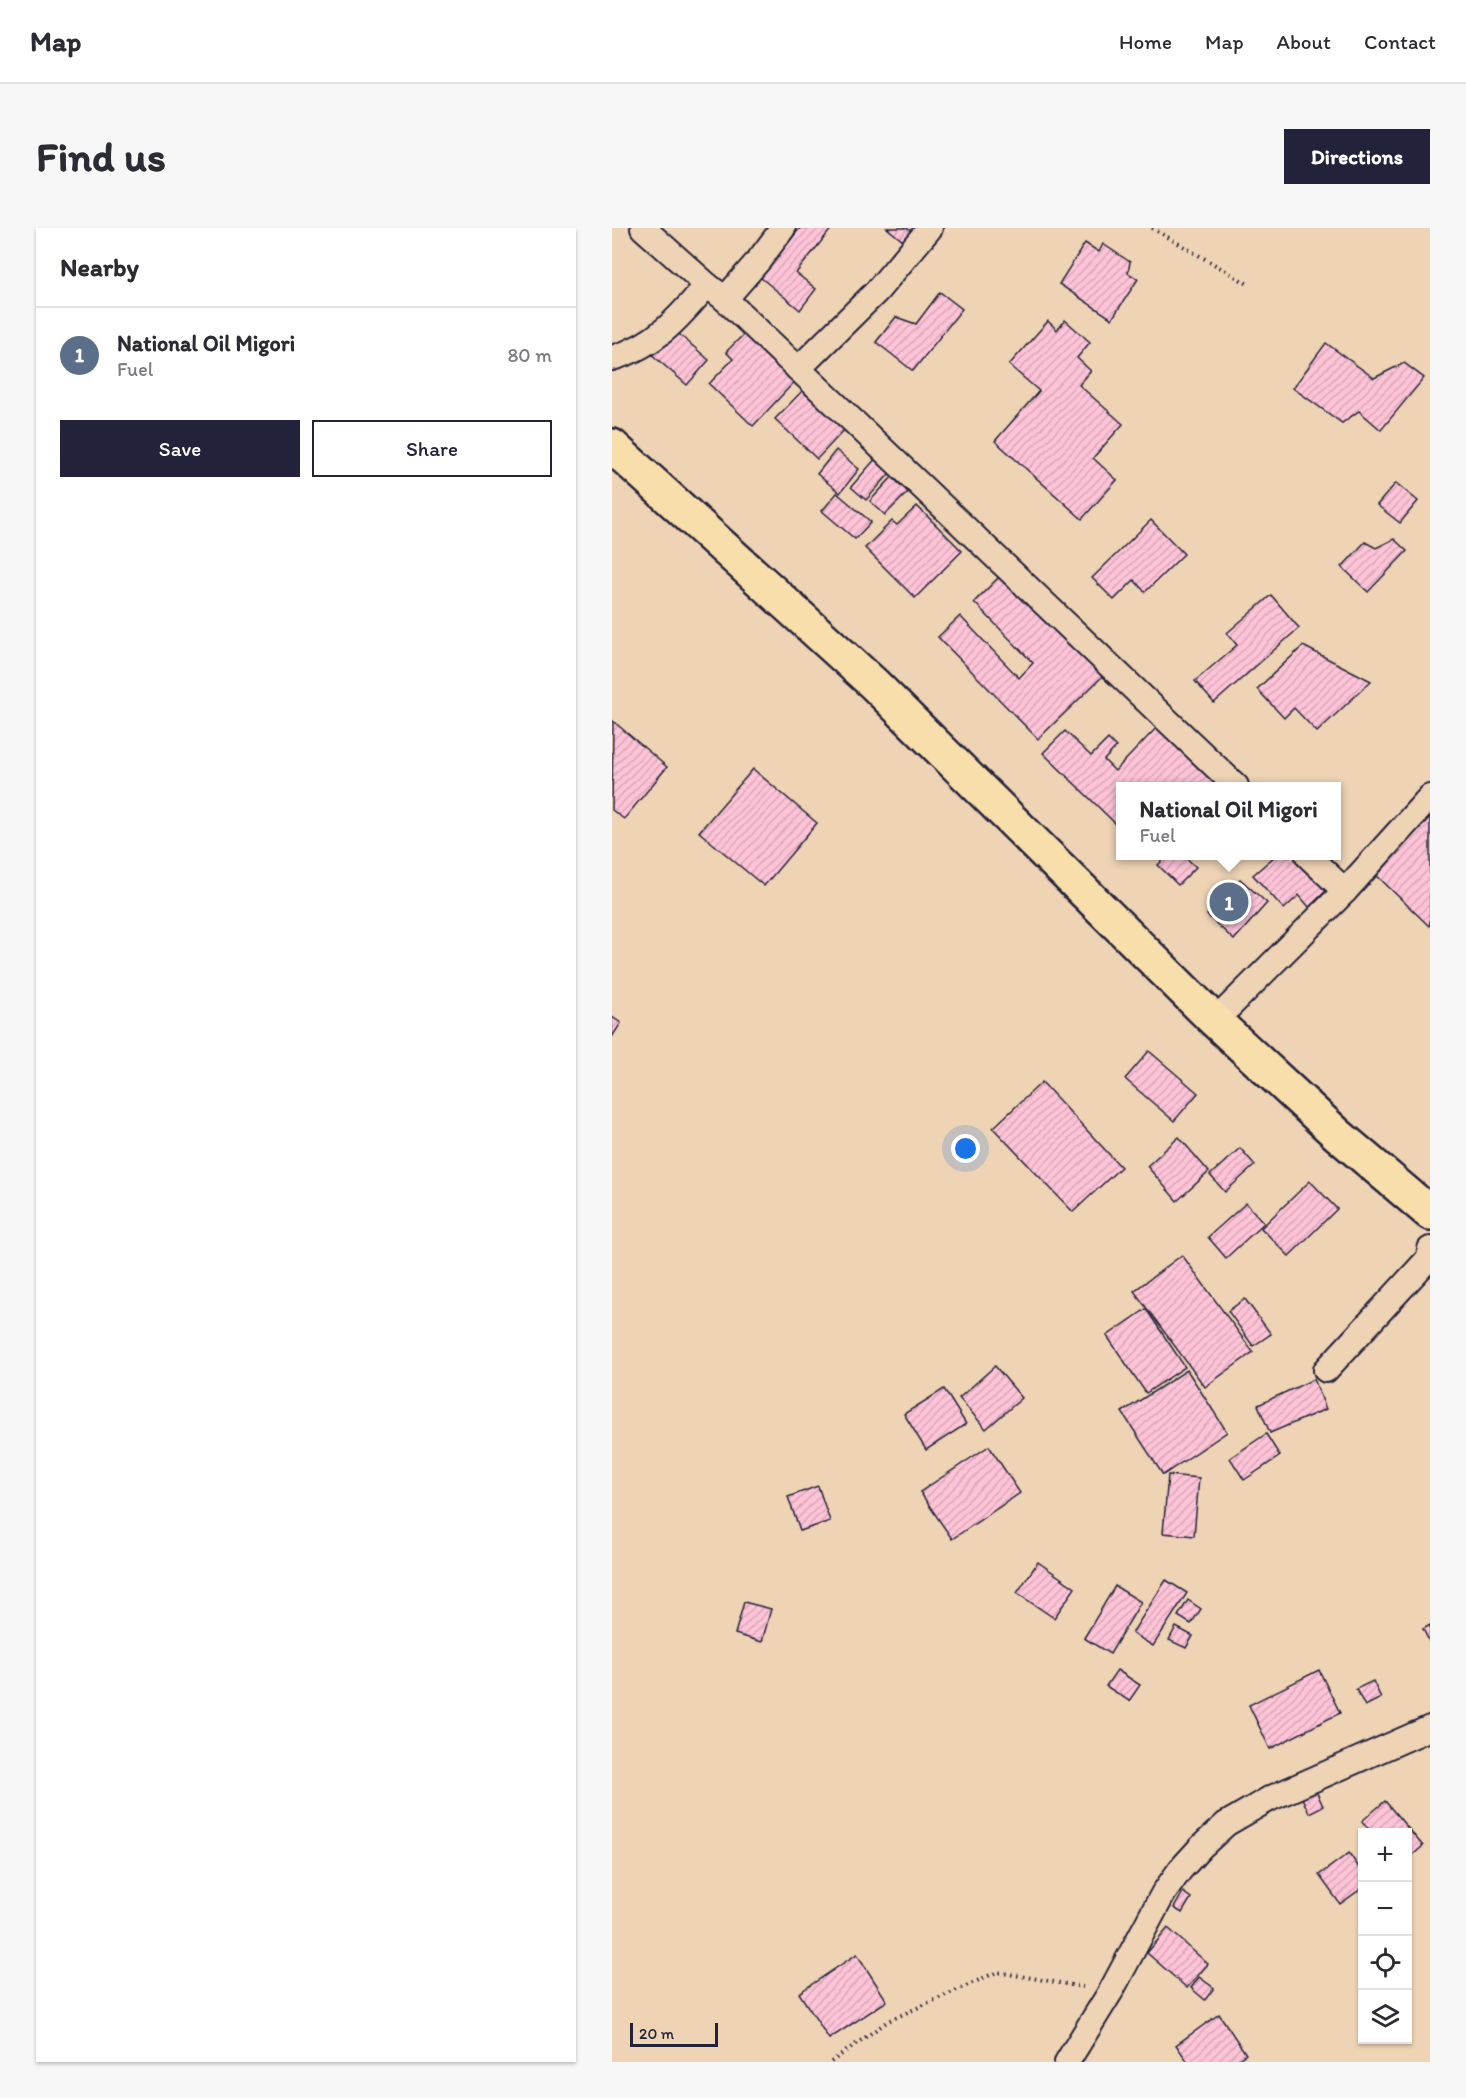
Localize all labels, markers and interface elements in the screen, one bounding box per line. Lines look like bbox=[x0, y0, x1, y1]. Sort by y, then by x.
text: Map bbox=[30, 24, 81, 58]
text: Home bbox=[1119, 29, 1172, 54]
text: Map bbox=[1205, 29, 1244, 54]
text: About bbox=[1277, 29, 1331, 54]
text: Contact bbox=[1364, 29, 1436, 54]
button: Directions bbox=[1284, 129, 1430, 184]
text: Find us bbox=[36, 131, 166, 182]
text: Nearby bbox=[60, 251, 139, 283]
text: National Oil Migori bbox=[117, 330, 295, 357]
text: 1 bbox=[75, 343, 84, 367]
text: 80 m bbox=[507, 343, 552, 367]
text: Fuel bbox=[117, 357, 153, 381]
button: Save bbox=[60, 420, 300, 477]
button: Share bbox=[312, 420, 552, 477]
popup bbox=[1116, 782, 1341, 860]
text: National Oil Migori bbox=[1139, 796, 1318, 823]
text: Fuel bbox=[1139, 823, 1176, 847]
pin: 1 bbox=[1210, 880, 1248, 924]
your location bbox=[951, 1134, 980, 1163]
map controls bbox=[1358, 1828, 1412, 2044]
button: + bbox=[1358, 1828, 1412, 1882]
button: − bbox=[1358, 1882, 1412, 1936]
button: locate bbox=[1358, 1936, 1412, 1990]
button: layers bbox=[1358, 1990, 1412, 2044]
scale bar bbox=[630, 2020, 718, 2048]
text: 20 m bbox=[639, 2024, 674, 2043]

